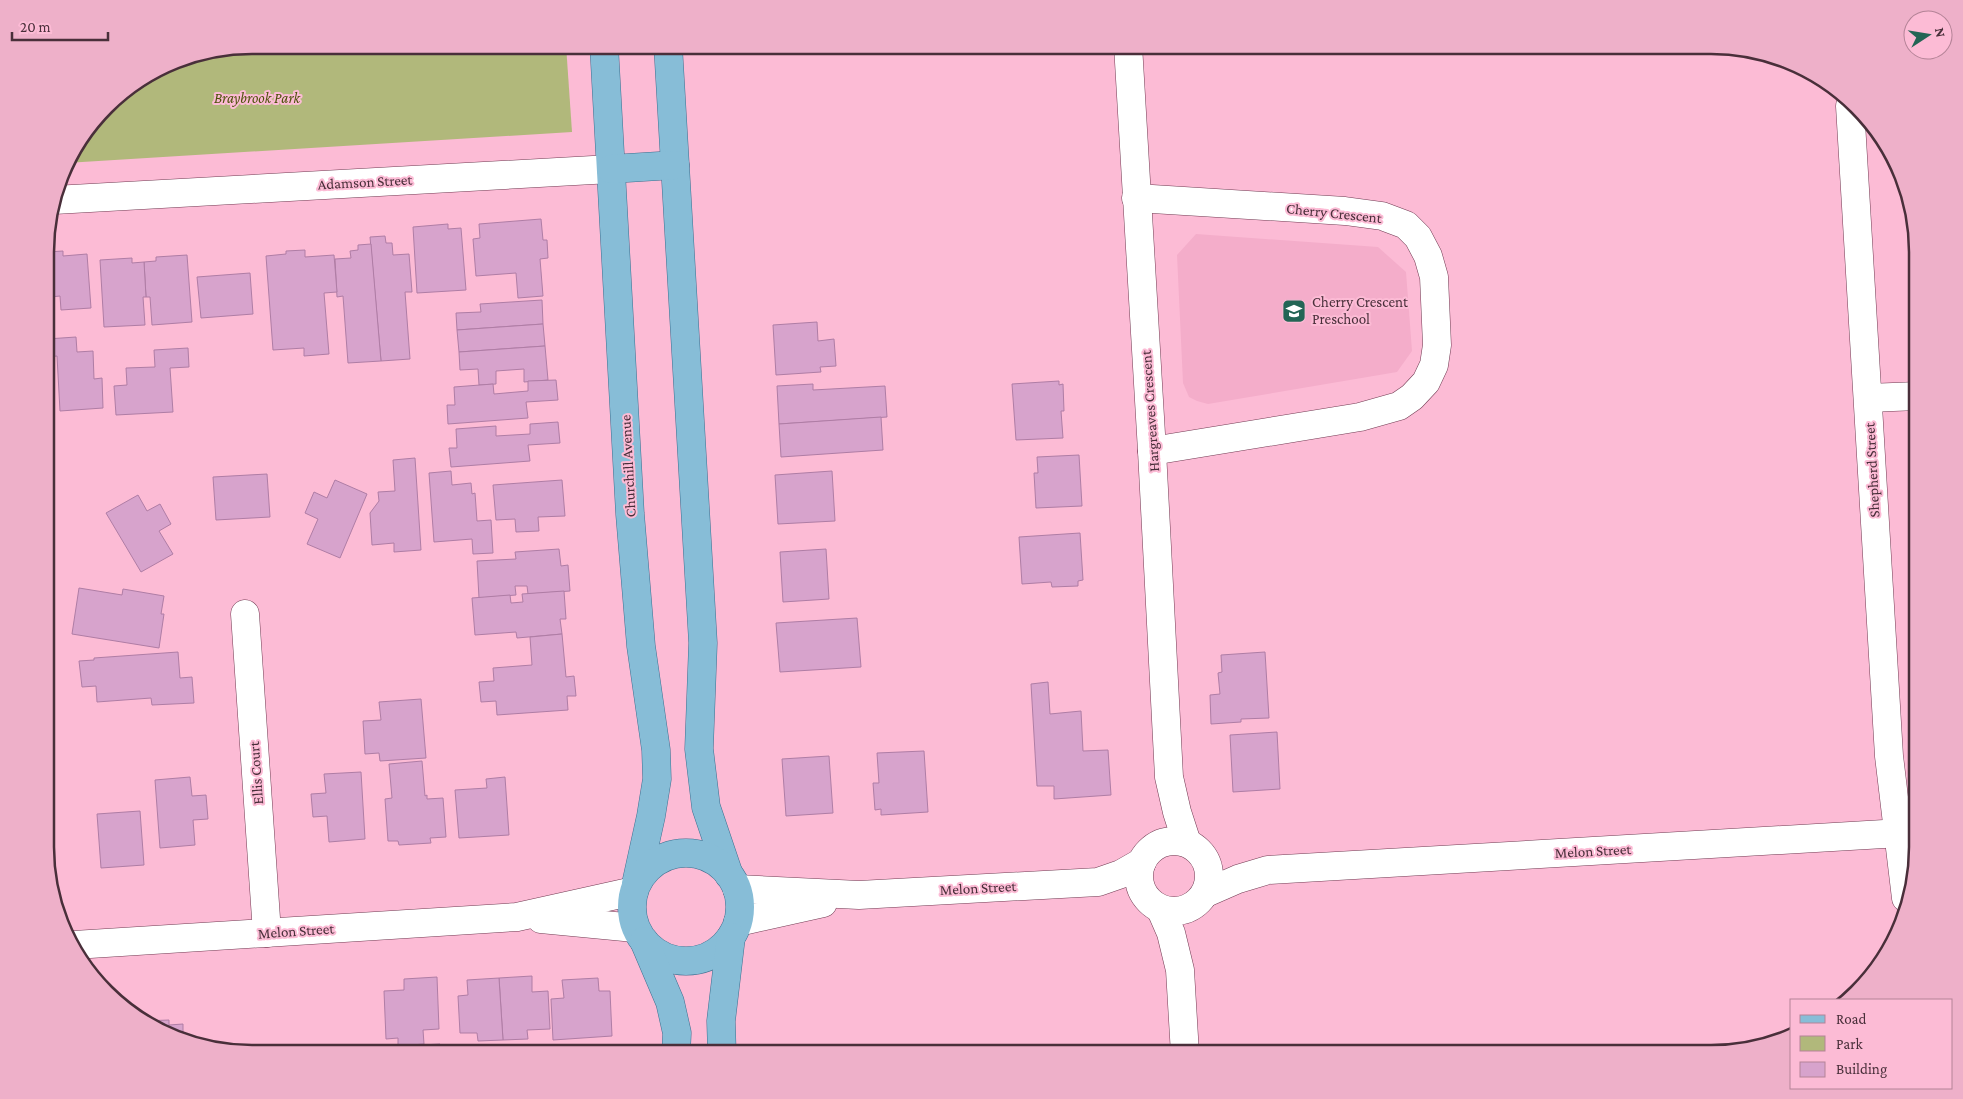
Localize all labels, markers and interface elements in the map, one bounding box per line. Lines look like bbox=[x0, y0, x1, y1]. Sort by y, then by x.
scale bar bbox=[12, 10, 109, 42]
north arrow bbox=[1903, 10, 1953, 60]
text: 20 m bbox=[20, 19, 51, 35]
text: N bbox=[1932, 26, 1950, 39]
park label: Braybrook Park bbox=[214, 90, 302, 107]
street label: Adamson Street bbox=[317, 171, 414, 192]
street label: Cherry Crescent bbox=[1285, 200, 1384, 227]
place label: Cherry Crescent Preschool bbox=[1312, 294, 1409, 327]
school or university icon: Cherry Crescent Preschool bbox=[1281, 298, 1307, 324]
street label: Hargreaves Crescent bbox=[1138, 349, 1163, 472]
street label: Churchill Avenue bbox=[617, 414, 639, 518]
street label: Shepherd Street bbox=[1861, 421, 1883, 518]
street label: Ellis Court bbox=[246, 740, 266, 805]
street label: Melon Street bbox=[1554, 841, 1633, 861]
street label: Melon Street bbox=[939, 878, 1018, 898]
street label: Melon Street bbox=[257, 920, 336, 942]
legend bbox=[1790, 999, 1953, 1089]
text: Road bbox=[1836, 1011, 1867, 1027]
text: Park bbox=[1836, 1036, 1863, 1052]
text: Building bbox=[1836, 1061, 1887, 1078]

